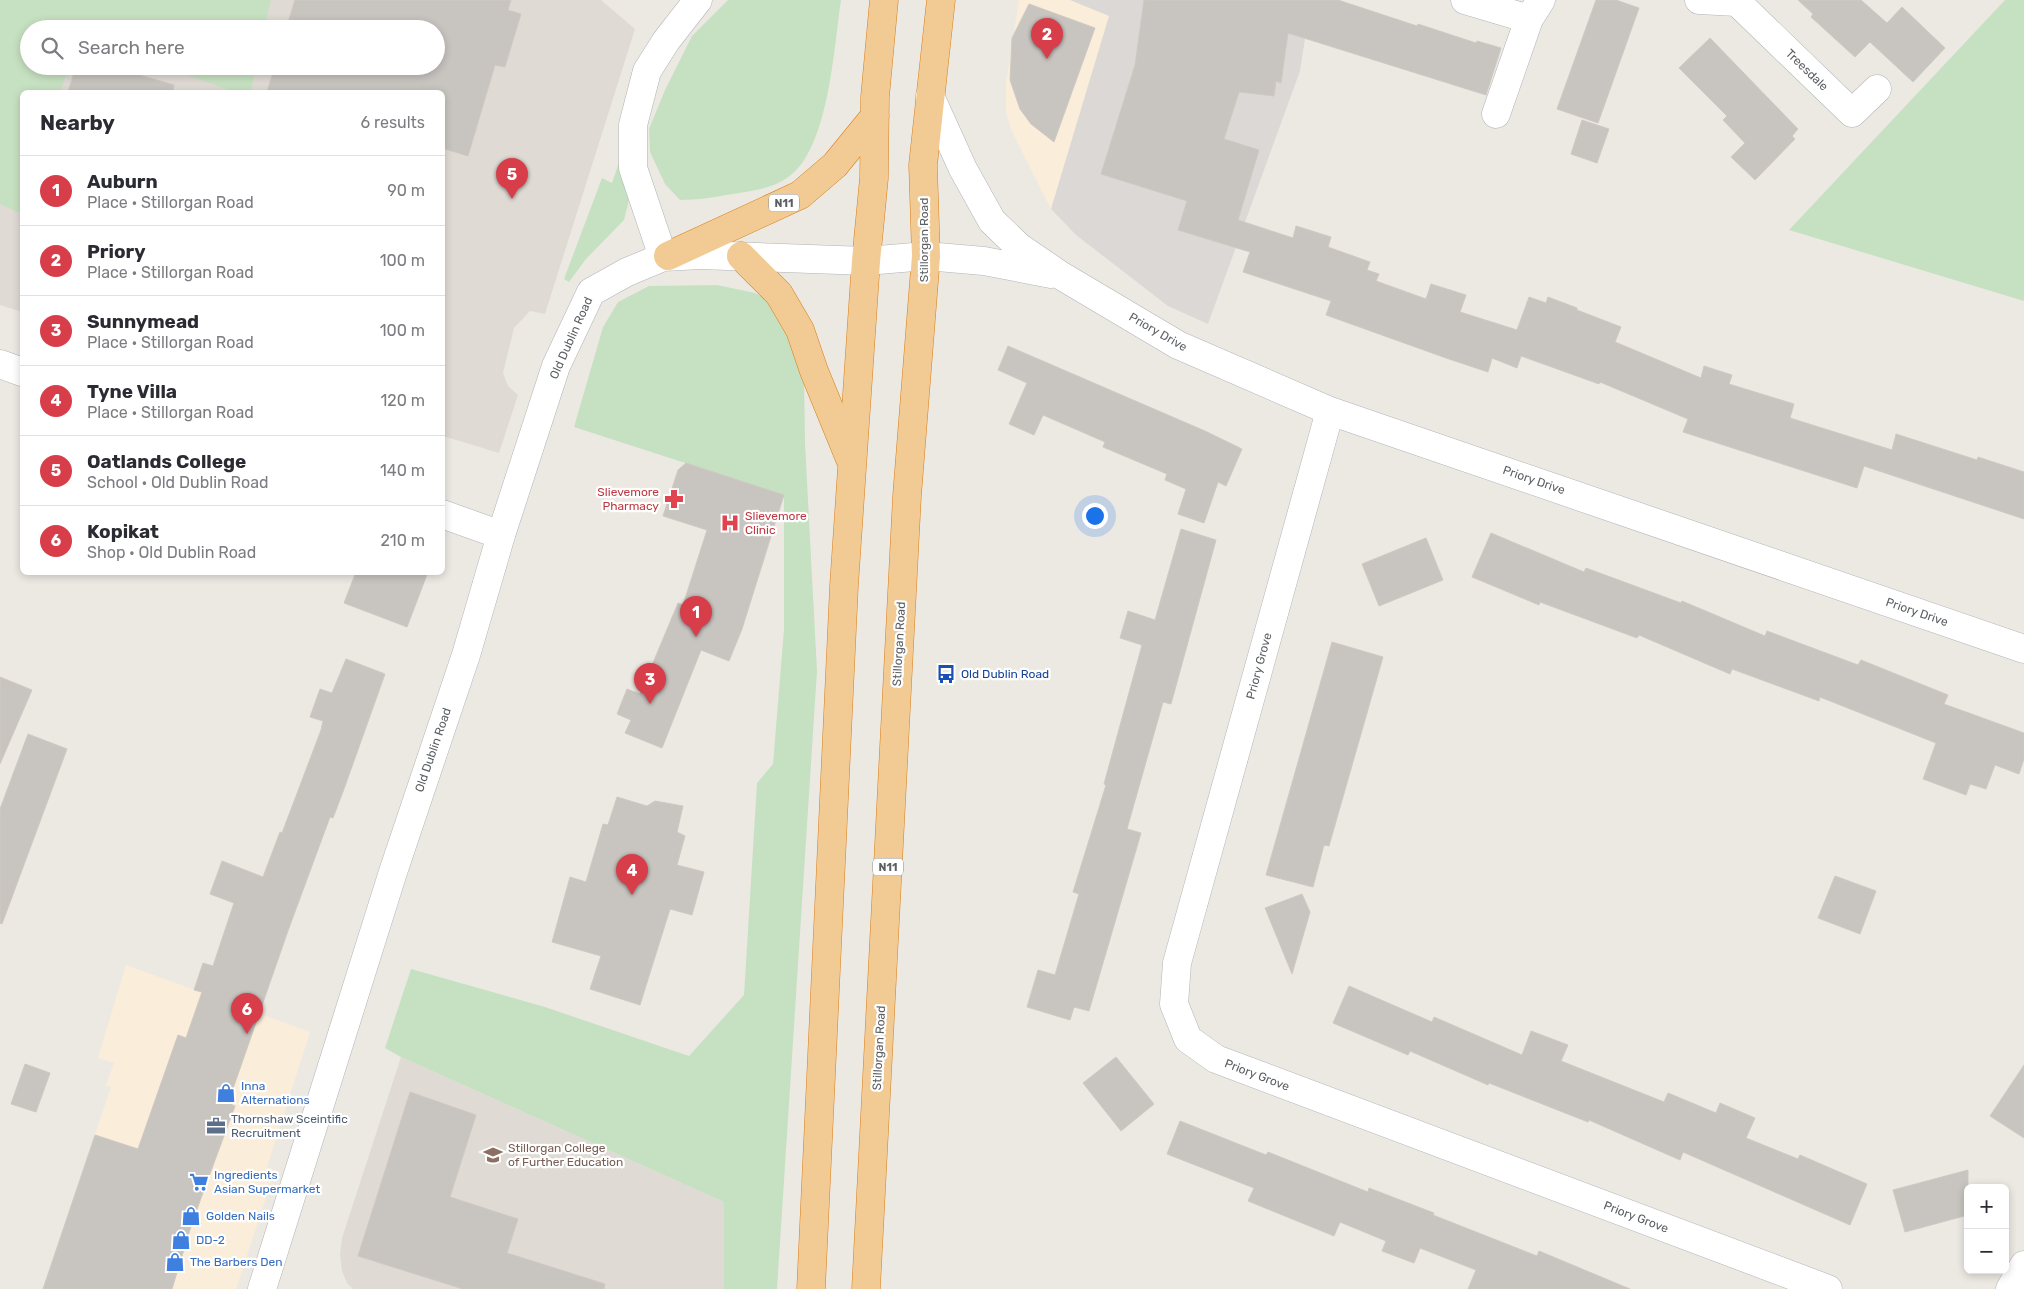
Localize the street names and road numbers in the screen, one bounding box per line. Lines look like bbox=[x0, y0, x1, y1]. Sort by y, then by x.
street label: Treesdale bbox=[1783, 46, 1831, 94]
road number: N11 bbox=[769, 194, 799, 212]
street label: Stillorgan Road bbox=[917, 198, 931, 282]
street label: Old Dublin Road bbox=[547, 295, 595, 381]
street label: Priory Drive bbox=[1126, 310, 1190, 354]
street label: Priory Drive bbox=[1501, 463, 1567, 497]
street label: Priory Drive bbox=[1884, 595, 1950, 629]
street label: Stillorgan Road bbox=[890, 601, 908, 687]
street label: Priory Grove bbox=[1243, 631, 1275, 701]
street label: Old Dublin Road bbox=[412, 706, 454, 794]
road number: N11 bbox=[873, 859, 903, 876]
street label: Stillorgan Road bbox=[870, 1005, 888, 1091]
street label: Priory Grove bbox=[1223, 1056, 1292, 1094]
street label: Priory Grove bbox=[1602, 1198, 1671, 1236]

